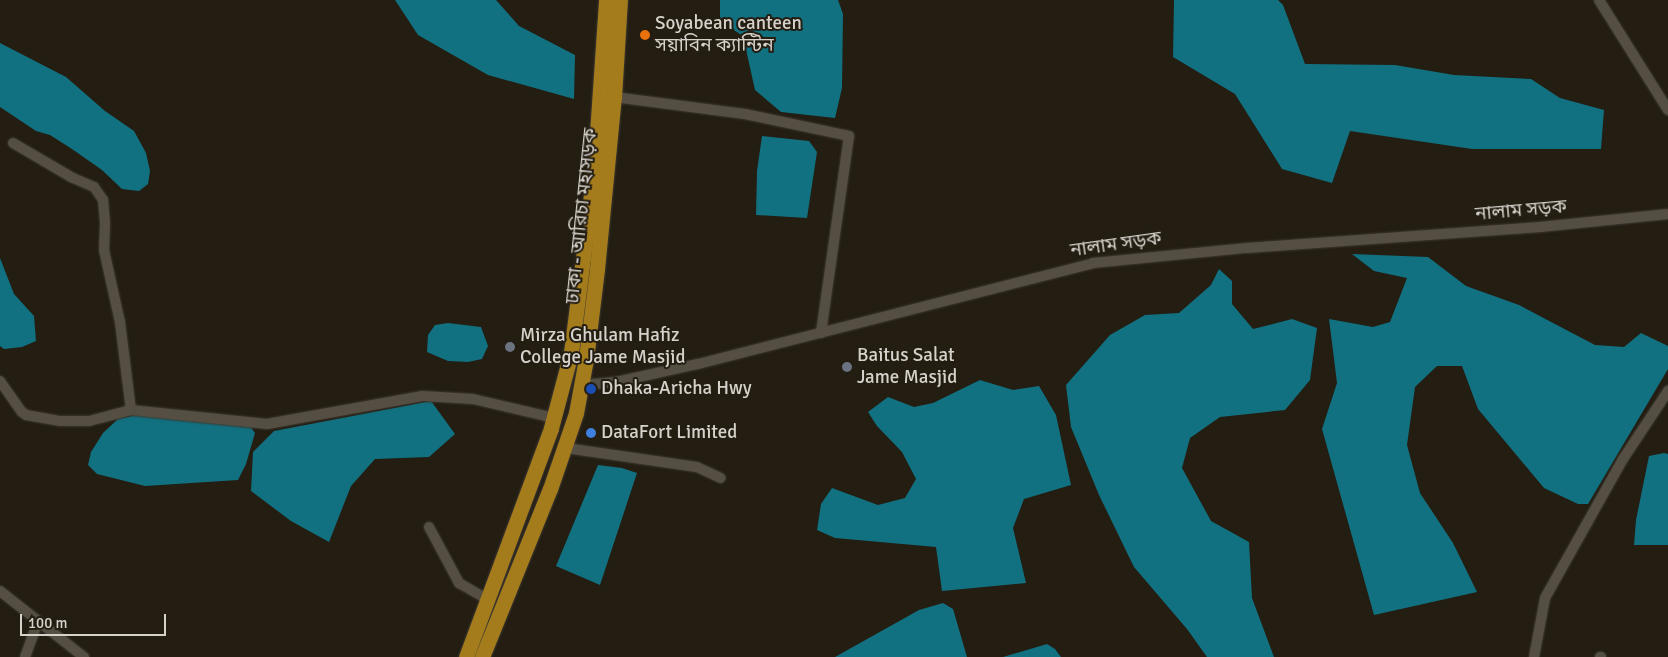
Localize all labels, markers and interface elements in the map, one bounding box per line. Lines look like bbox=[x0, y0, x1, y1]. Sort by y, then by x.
place label: Soyabean canteen সয়াবিন ক্যান্টিন bbox=[655, 13, 802, 57]
marker: Soyabean canteen সয়াবিন ক্যান্টিন bbox=[639, 29, 651, 41]
street label: ঢাকা - আরিচা মহাসড়ক bbox=[561, 127, 603, 305]
street label: নালাম সড়ক bbox=[1474, 196, 1568, 226]
street label: নালাম সড়ক bbox=[1069, 227, 1163, 263]
place label: Mirza Ghulam Hafiz College Jame Masjid bbox=[520, 325, 686, 369]
marker: Mirza Ghulam Hafiz College Jame Masjid bbox=[504, 341, 516, 353]
place label: Baitus Salat Jame Masjid bbox=[857, 345, 957, 389]
marker: Baitus Salat Jame Masjid bbox=[841, 361, 853, 373]
place label: Dhaka-Aricha Hwy bbox=[601, 378, 752, 400]
marker: Dhaka-Aricha Hwy bbox=[585, 383, 597, 395]
place label: DataFort Limited bbox=[601, 422, 737, 444]
marker: DataFort Limited bbox=[585, 427, 597, 439]
scale bar bbox=[22, 604, 169, 636]
text: 100 m bbox=[28, 614, 68, 632]

